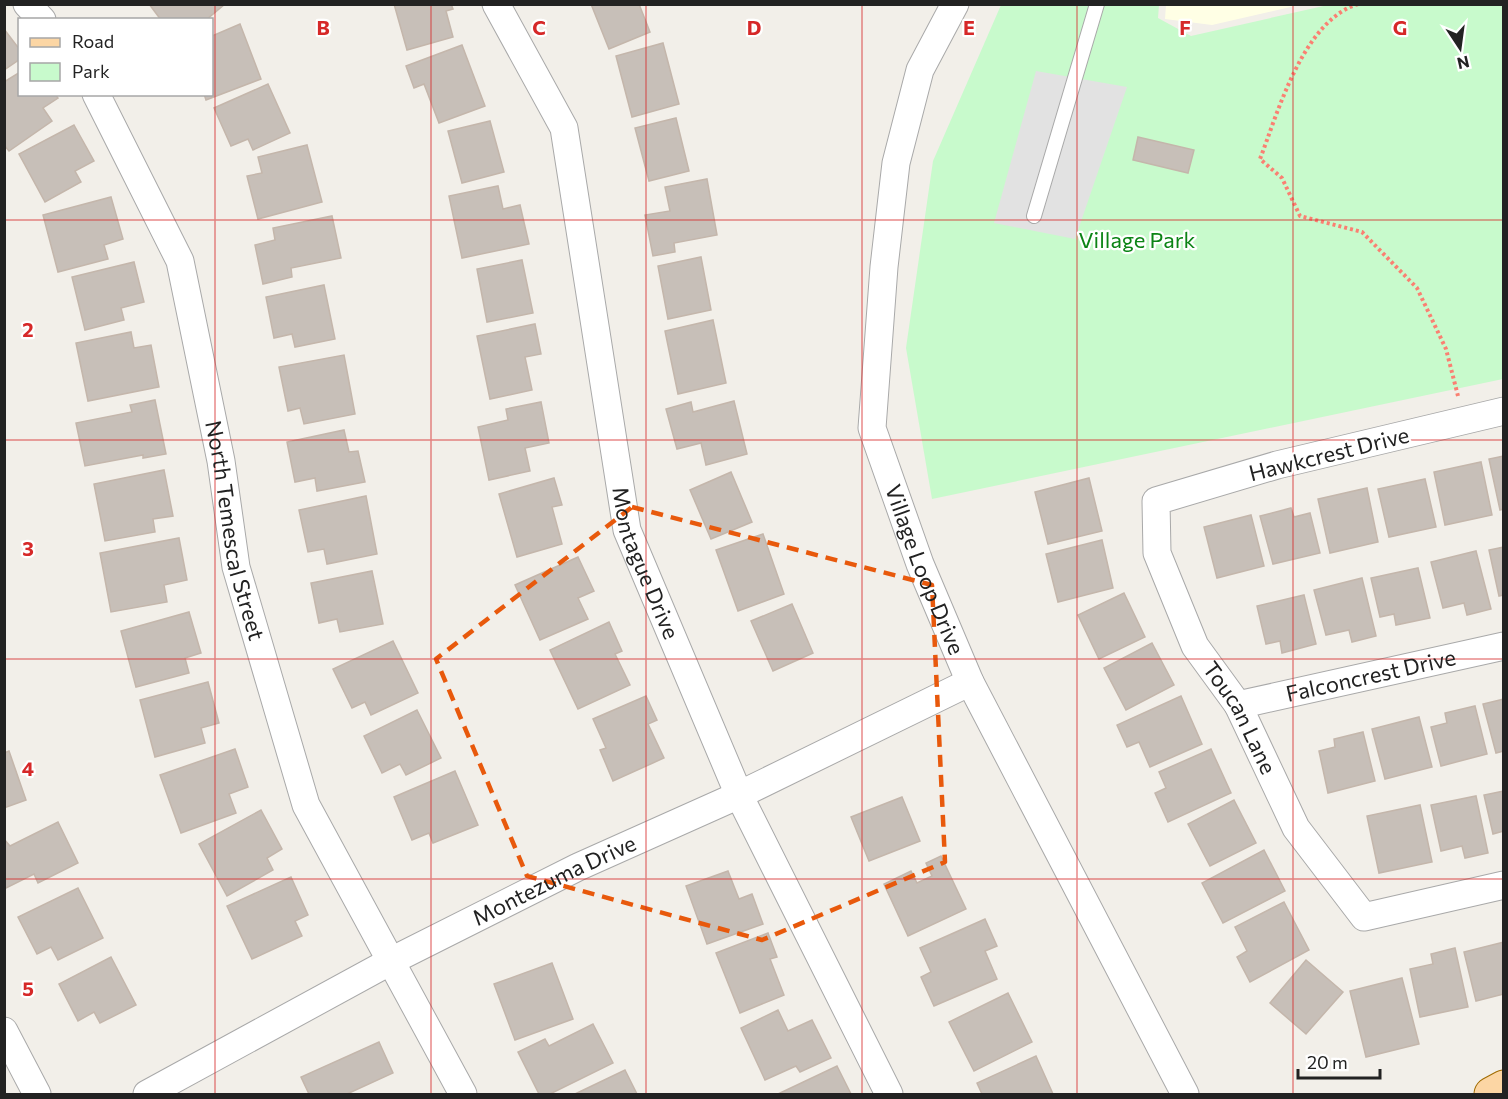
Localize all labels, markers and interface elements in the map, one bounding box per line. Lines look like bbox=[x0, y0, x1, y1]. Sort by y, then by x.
text: B bbox=[316, 15, 330, 39]
text: C bbox=[532, 15, 546, 39]
text: D bbox=[747, 15, 761, 39]
text: E bbox=[963, 15, 975, 39]
text: F bbox=[1179, 15, 1191, 39]
text: G bbox=[1393, 15, 1407, 39]
legend bbox=[18, 18, 213, 96]
north arrow bbox=[1430, 18, 1490, 78]
text: Road bbox=[72, 30, 114, 52]
text: N bbox=[1456, 52, 1471, 74]
text: Park bbox=[72, 60, 110, 82]
park label: Village Park bbox=[1079, 226, 1196, 253]
text: 2 bbox=[22, 317, 34, 341]
street label: North Temescal Street bbox=[200, 418, 271, 643]
street label: Hawkcrest Drive bbox=[1246, 421, 1412, 486]
street label: Village Loop Drive bbox=[880, 481, 971, 658]
street label: Montague Drive bbox=[607, 485, 685, 643]
text: 3 bbox=[22, 536, 34, 560]
street label: Falconcrest Drive bbox=[1283, 643, 1458, 707]
street label: Toucan Lane bbox=[1198, 656, 1283, 778]
text: 4 bbox=[22, 756, 34, 780]
street label: Montezuma Drive bbox=[468, 829, 640, 931]
text: 5 bbox=[22, 976, 34, 1000]
scale bar bbox=[1298, 1042, 1380, 1080]
text: 20 m bbox=[1307, 1051, 1348, 1073]

